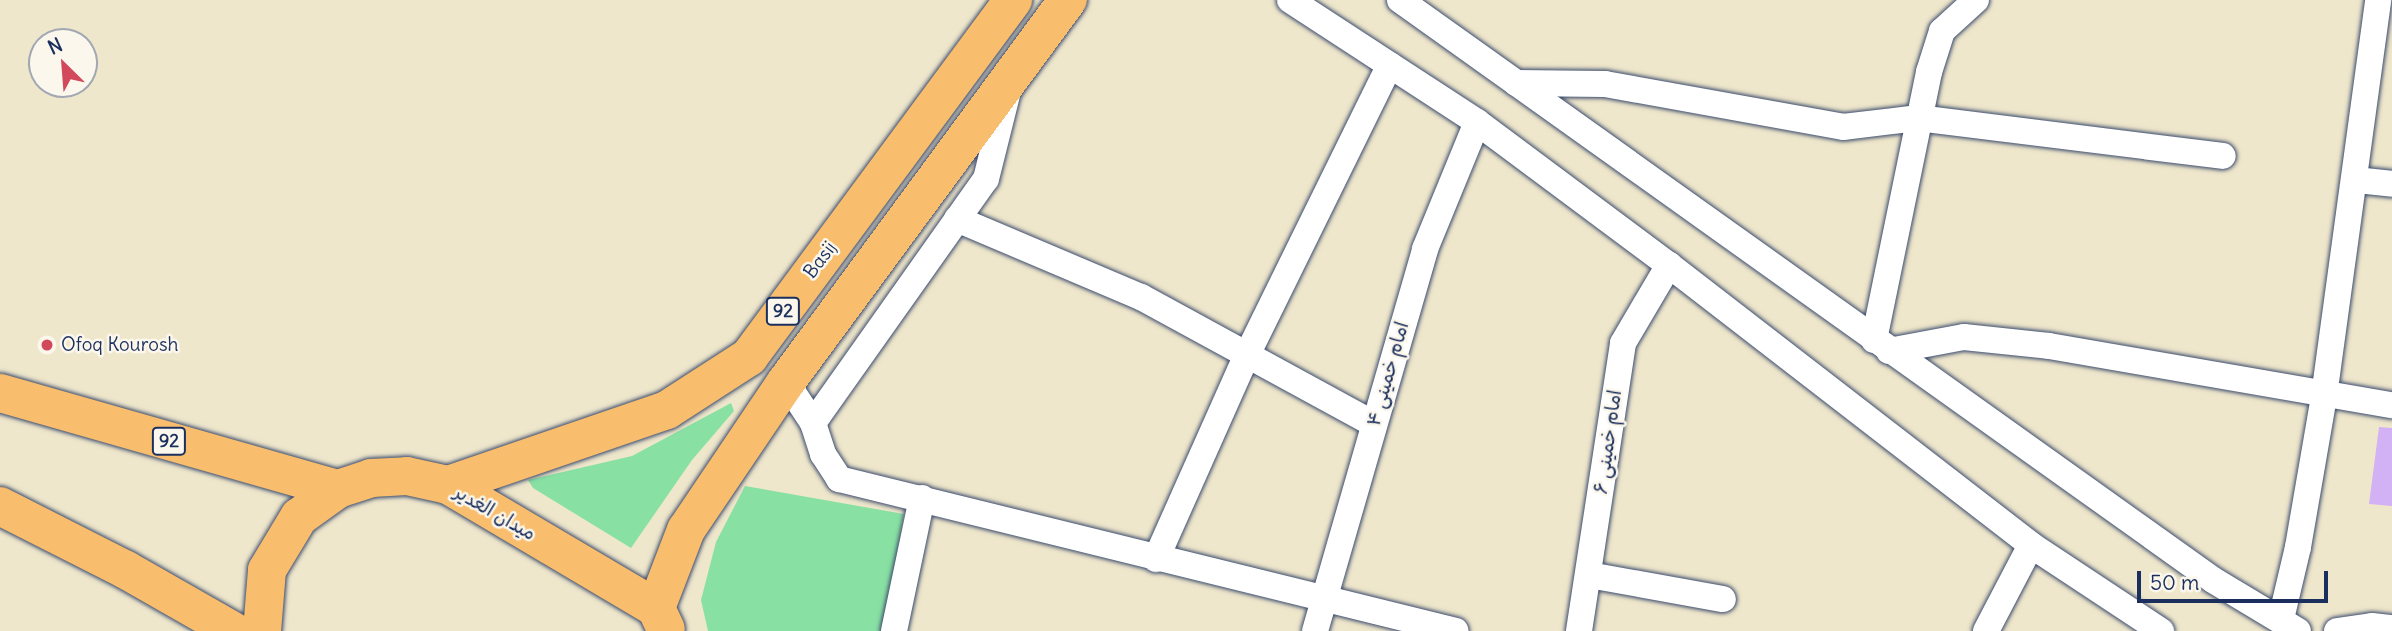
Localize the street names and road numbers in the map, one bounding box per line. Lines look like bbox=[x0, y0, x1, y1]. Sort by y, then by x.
street label: Basij bbox=[799, 237, 841, 283]
road number: 92 bbox=[766, 296, 800, 326]
street label: امام خمینی ۴ bbox=[1362, 319, 1414, 429]
street label: امام خمینی ۶ bbox=[1589, 388, 1627, 496]
road number: 92 bbox=[152, 426, 186, 456]
street label: میدان الغدیر bbox=[450, 481, 540, 545]

